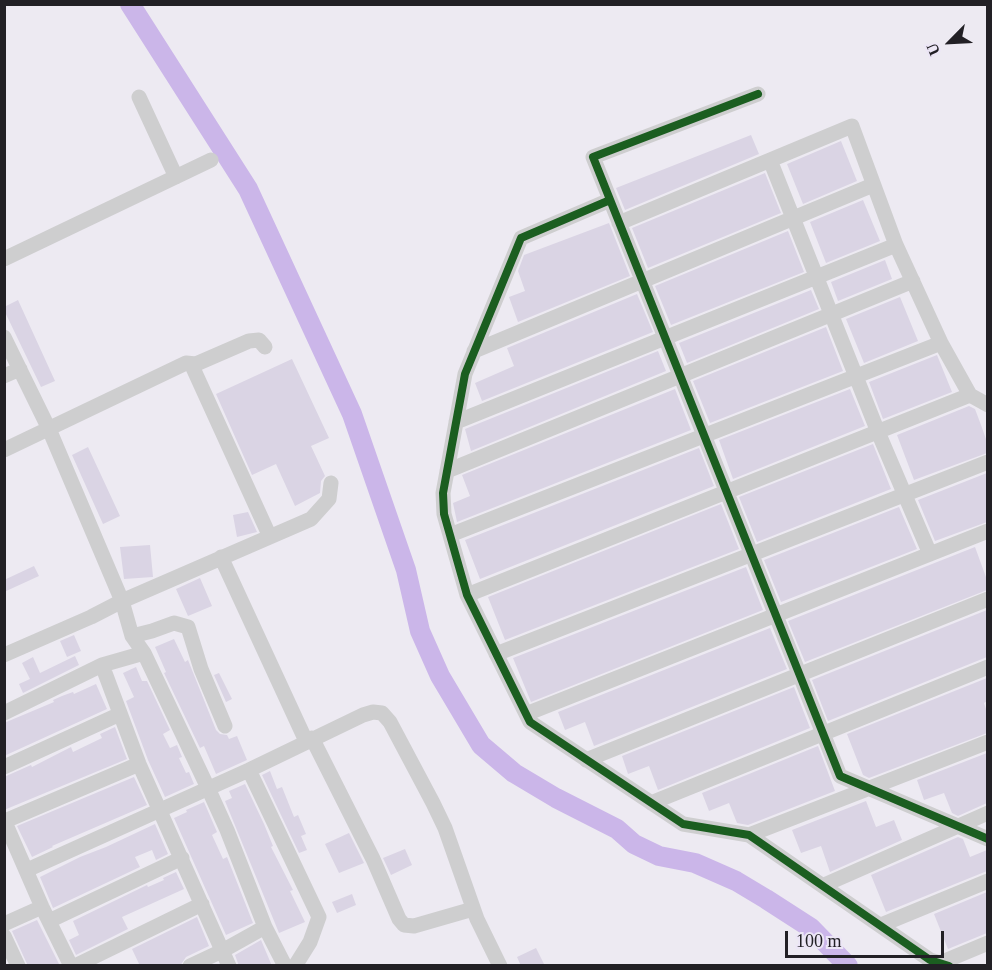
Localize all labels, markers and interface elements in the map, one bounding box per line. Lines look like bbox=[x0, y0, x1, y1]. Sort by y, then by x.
north arrow bbox=[920, 12, 980, 72]
text: U bbox=[923, 41, 943, 58]
scale bar bbox=[788, 919, 947, 957]
text: 100 m bbox=[796, 931, 842, 951]

